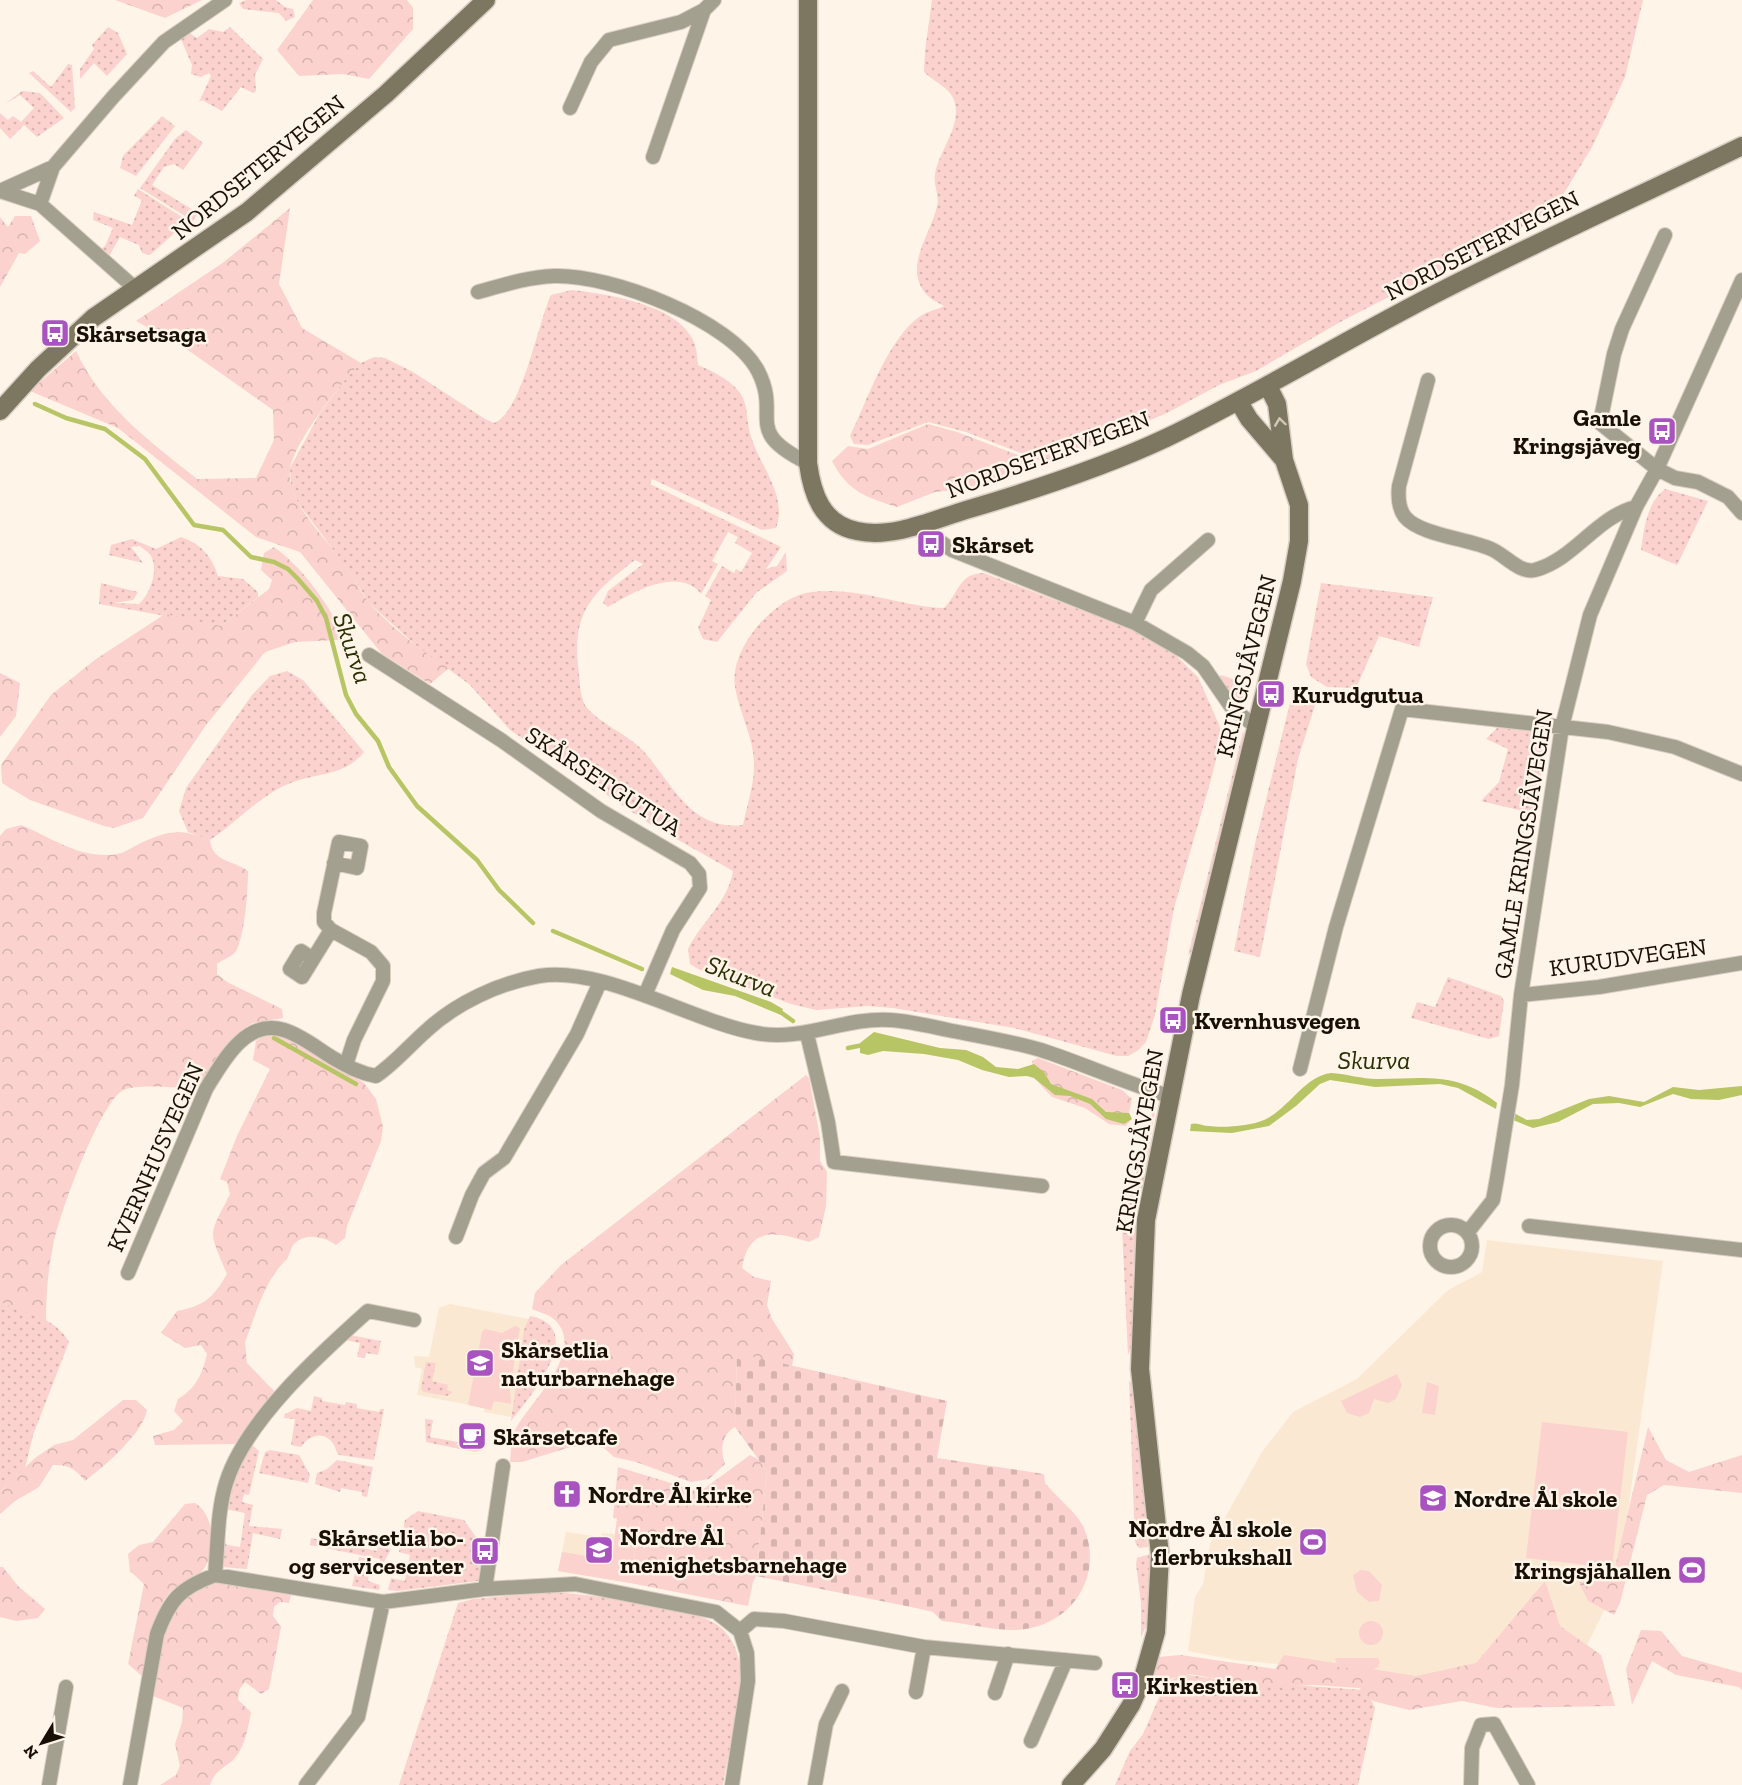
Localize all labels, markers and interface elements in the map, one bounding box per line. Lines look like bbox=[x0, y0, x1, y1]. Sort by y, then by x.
street label: NORDSETERVEGEN bbox=[166, 88, 350, 246]
street label: NORDSETERVEGEN bbox=[1380, 183, 1584, 307]
bus stop icon: Skårsetsaga bbox=[39, 317, 71, 349]
place label: Skårsetsaga bbox=[76, 319, 206, 348]
place label: Gamle Kringsjåveg bbox=[1513, 403, 1641, 460]
street label: NORDSETERVEGEN bbox=[942, 404, 1154, 504]
bus stop icon: Gamle Kringsjåveg bbox=[1646, 415, 1678, 447]
one-way arrow bbox=[1275, 417, 1287, 427]
bus stop icon: Skårset bbox=[915, 528, 947, 560]
place label: Skårset bbox=[952, 530, 1034, 559]
street label: KRINGSJÅVEGEN bbox=[1209, 572, 1283, 760]
water label: Skurva bbox=[326, 608, 380, 688]
bus stop icon: Kurudgutua bbox=[1255, 678, 1287, 710]
place label: Kurudgutua bbox=[1292, 680, 1424, 709]
street label: GAMLE KRINGSJÅVEGEN bbox=[1487, 707, 1559, 981]
street label: SKÅRSETGUTUA bbox=[520, 720, 688, 843]
street label: KURUDVEGEN bbox=[1547, 932, 1709, 982]
water label: Skurva bbox=[701, 948, 781, 1004]
bus stop icon: Kvernhusvegen bbox=[1157, 1004, 1189, 1036]
place label: Kvernhusvegen bbox=[1194, 1006, 1360, 1035]
water label: Skurva bbox=[1338, 1044, 1410, 1076]
street label: KRINGSJÅVEGEN bbox=[1108, 1046, 1170, 1236]
street label: KVERNHUSVEGEN bbox=[100, 1058, 210, 1256]
place label: Skårsetlia naturbarnehage bbox=[501, 1335, 675, 1392]
school or university icon: Skårsetlia naturbarnehage bbox=[464, 1347, 496, 1379]
cafe icon: Skårsetcafe bbox=[456, 1420, 488, 1452]
place label: Skårsetcafe bbox=[493, 1422, 618, 1451]
church icon: Nordre Ål kirke bbox=[551, 1478, 583, 1510]
place label: Nordre Ål kirke bbox=[588, 1480, 752, 1509]
school or university icon: Nordre Ål skole bbox=[1417, 1482, 1449, 1514]
place label: Nordre Ål skole bbox=[1454, 1484, 1618, 1513]
place label: Nordre Ål skole flerbrukshall bbox=[1129, 1514, 1292, 1571]
place label: Nordre Ål menighetsbarnehage bbox=[620, 1522, 847, 1579]
place label: Skårsetlia bo- og servicesenter bbox=[289, 1523, 464, 1580]
sports icon: Nordre Ål skole flerbrukshall bbox=[1297, 1526, 1329, 1558]
school or university icon: Nordre Ål menighetsbarnehage bbox=[583, 1534, 615, 1566]
bus stop icon: Skårsetlia bo- og servicesenter bbox=[469, 1535, 501, 1567]
sports icon: Kringsjåhallen bbox=[1676, 1554, 1708, 1586]
place label: Kringsjåhallen bbox=[1514, 1556, 1671, 1585]
bus stop icon: Kirkestien bbox=[1109, 1669, 1141, 1701]
place label: Kirkestien bbox=[1146, 1671, 1258, 1700]
north arrow bbox=[12, 1713, 72, 1773]
text: N bbox=[19, 1741, 42, 1763]

